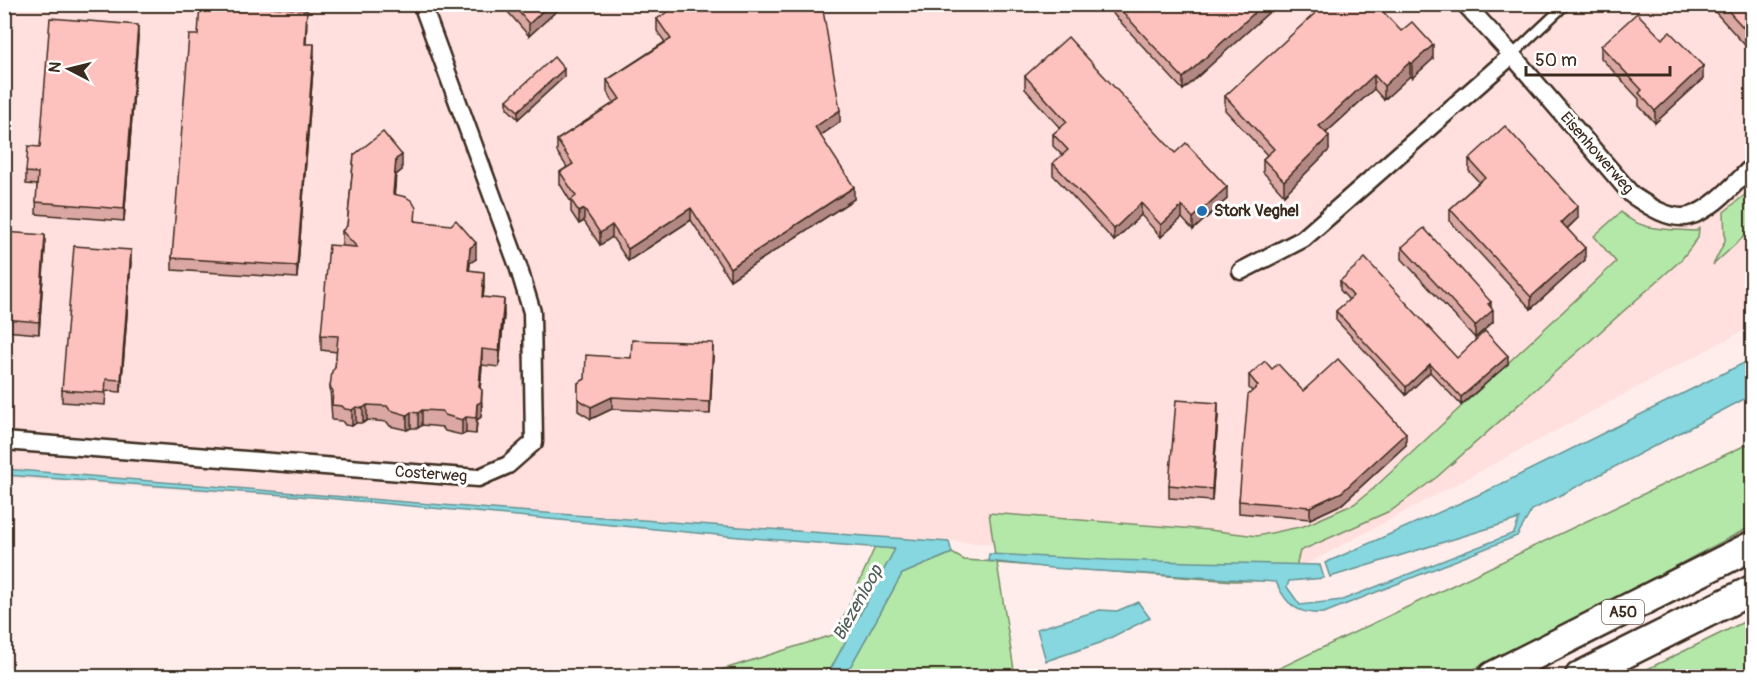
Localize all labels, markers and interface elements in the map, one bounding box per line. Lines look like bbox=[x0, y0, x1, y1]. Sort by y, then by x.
north arrow bbox=[39, 39, 99, 99]
scale bar bbox=[1526, 39, 1670, 77]
text: 50 m bbox=[1535, 49, 1577, 72]
text: N bbox=[45, 61, 66, 74]
street label: Eisenhowerweg bbox=[1556, 108, 1638, 198]
place label: Stork Veghel bbox=[1214, 201, 1299, 221]
marker: Stork Veghel bbox=[1195, 204, 1209, 218]
street label: Costerweg bbox=[394, 461, 468, 487]
water label: Biezenloop bbox=[828, 560, 889, 645]
road number: A50 bbox=[1602, 600, 1644, 624]

